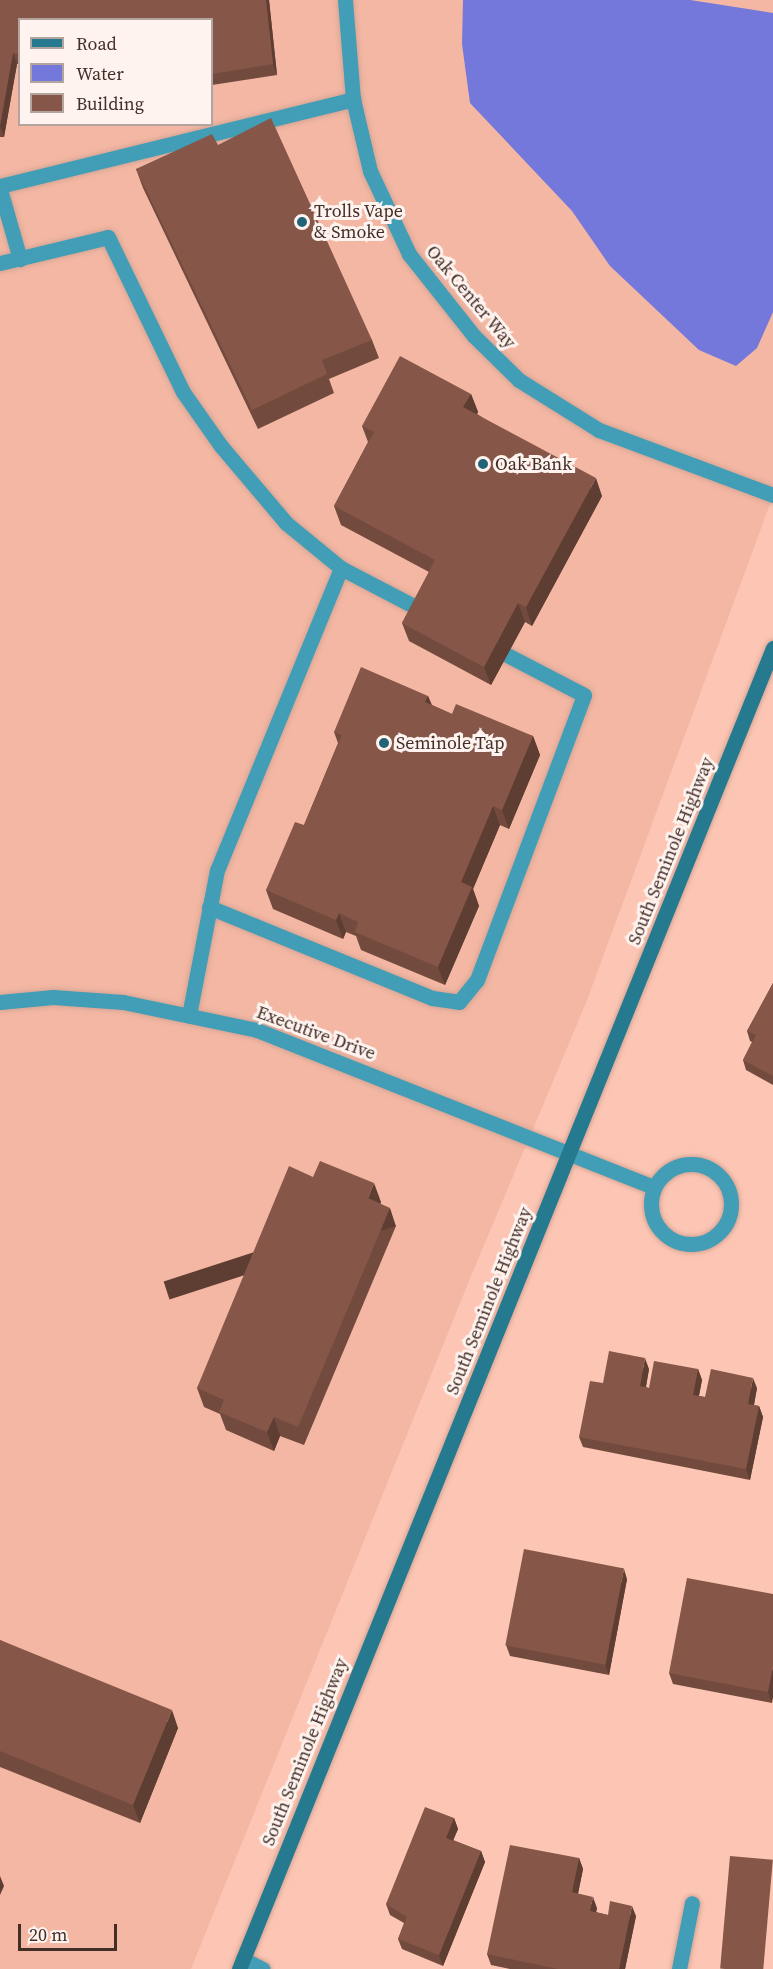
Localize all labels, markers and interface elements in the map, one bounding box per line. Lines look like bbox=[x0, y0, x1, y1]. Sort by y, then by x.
legend bbox=[18, 18, 213, 126]
text: Road bbox=[76, 31, 117, 56]
text: Water bbox=[76, 61, 124, 86]
text: Building bbox=[76, 91, 144, 116]
place label: Trolls Vape & Smoke bbox=[314, 201, 403, 244]
marker: Trolls Vape & Smoke bbox=[295, 215, 309, 229]
street label: Oak Center Way bbox=[421, 241, 521, 353]
place label: Oak Bank bbox=[495, 453, 572, 475]
marker: Oak Bank bbox=[476, 457, 490, 471]
place label: Seminole Tap bbox=[396, 732, 505, 754]
marker: Seminole Tap bbox=[377, 736, 391, 750]
street label: South Seminole Highway bbox=[623, 754, 719, 948]
street label: Executive Drive bbox=[254, 1001, 378, 1065]
street label: South Seminole Highway bbox=[441, 1204, 537, 1398]
street label: South Seminole Highway bbox=[257, 1655, 353, 1849]
scale bar bbox=[21, 1912, 120, 1950]
text: 20 m bbox=[29, 1922, 67, 1947]

